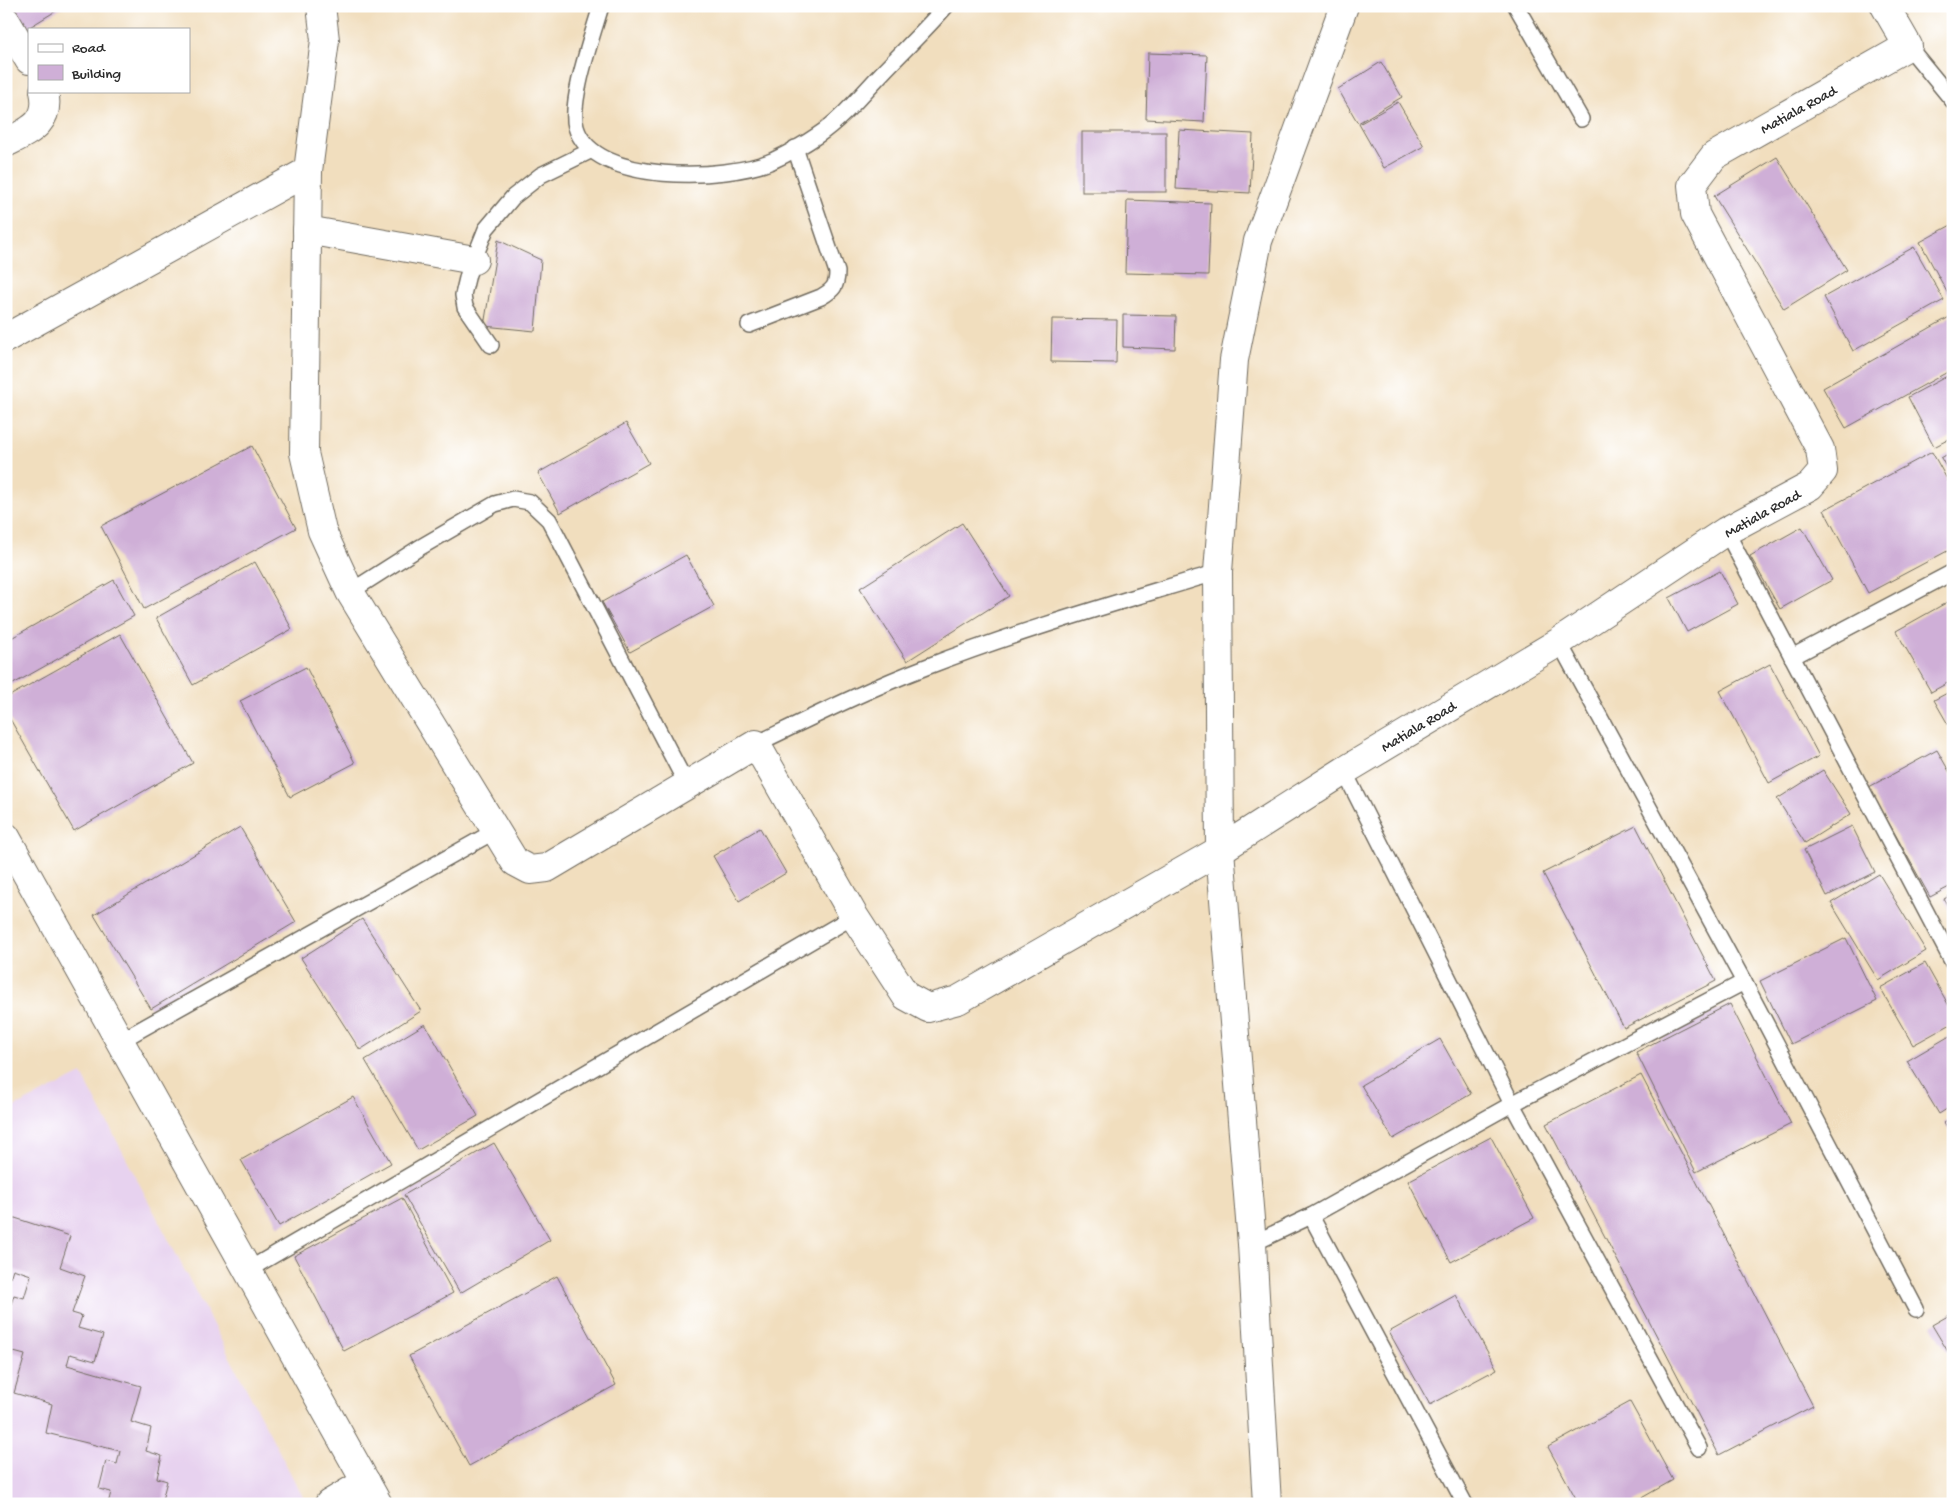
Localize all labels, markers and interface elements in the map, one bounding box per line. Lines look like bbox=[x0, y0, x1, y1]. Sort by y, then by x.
legend bbox=[28, 28, 190, 92]
text: Road bbox=[72, 40, 106, 58]
text: Building bbox=[71, 66, 121, 84]
street label: Matiala Road bbox=[1758, 82, 1841, 139]
street label: Matiala Road bbox=[1722, 486, 1805, 543]
street label: Matiala Road bbox=[1378, 698, 1461, 757]

